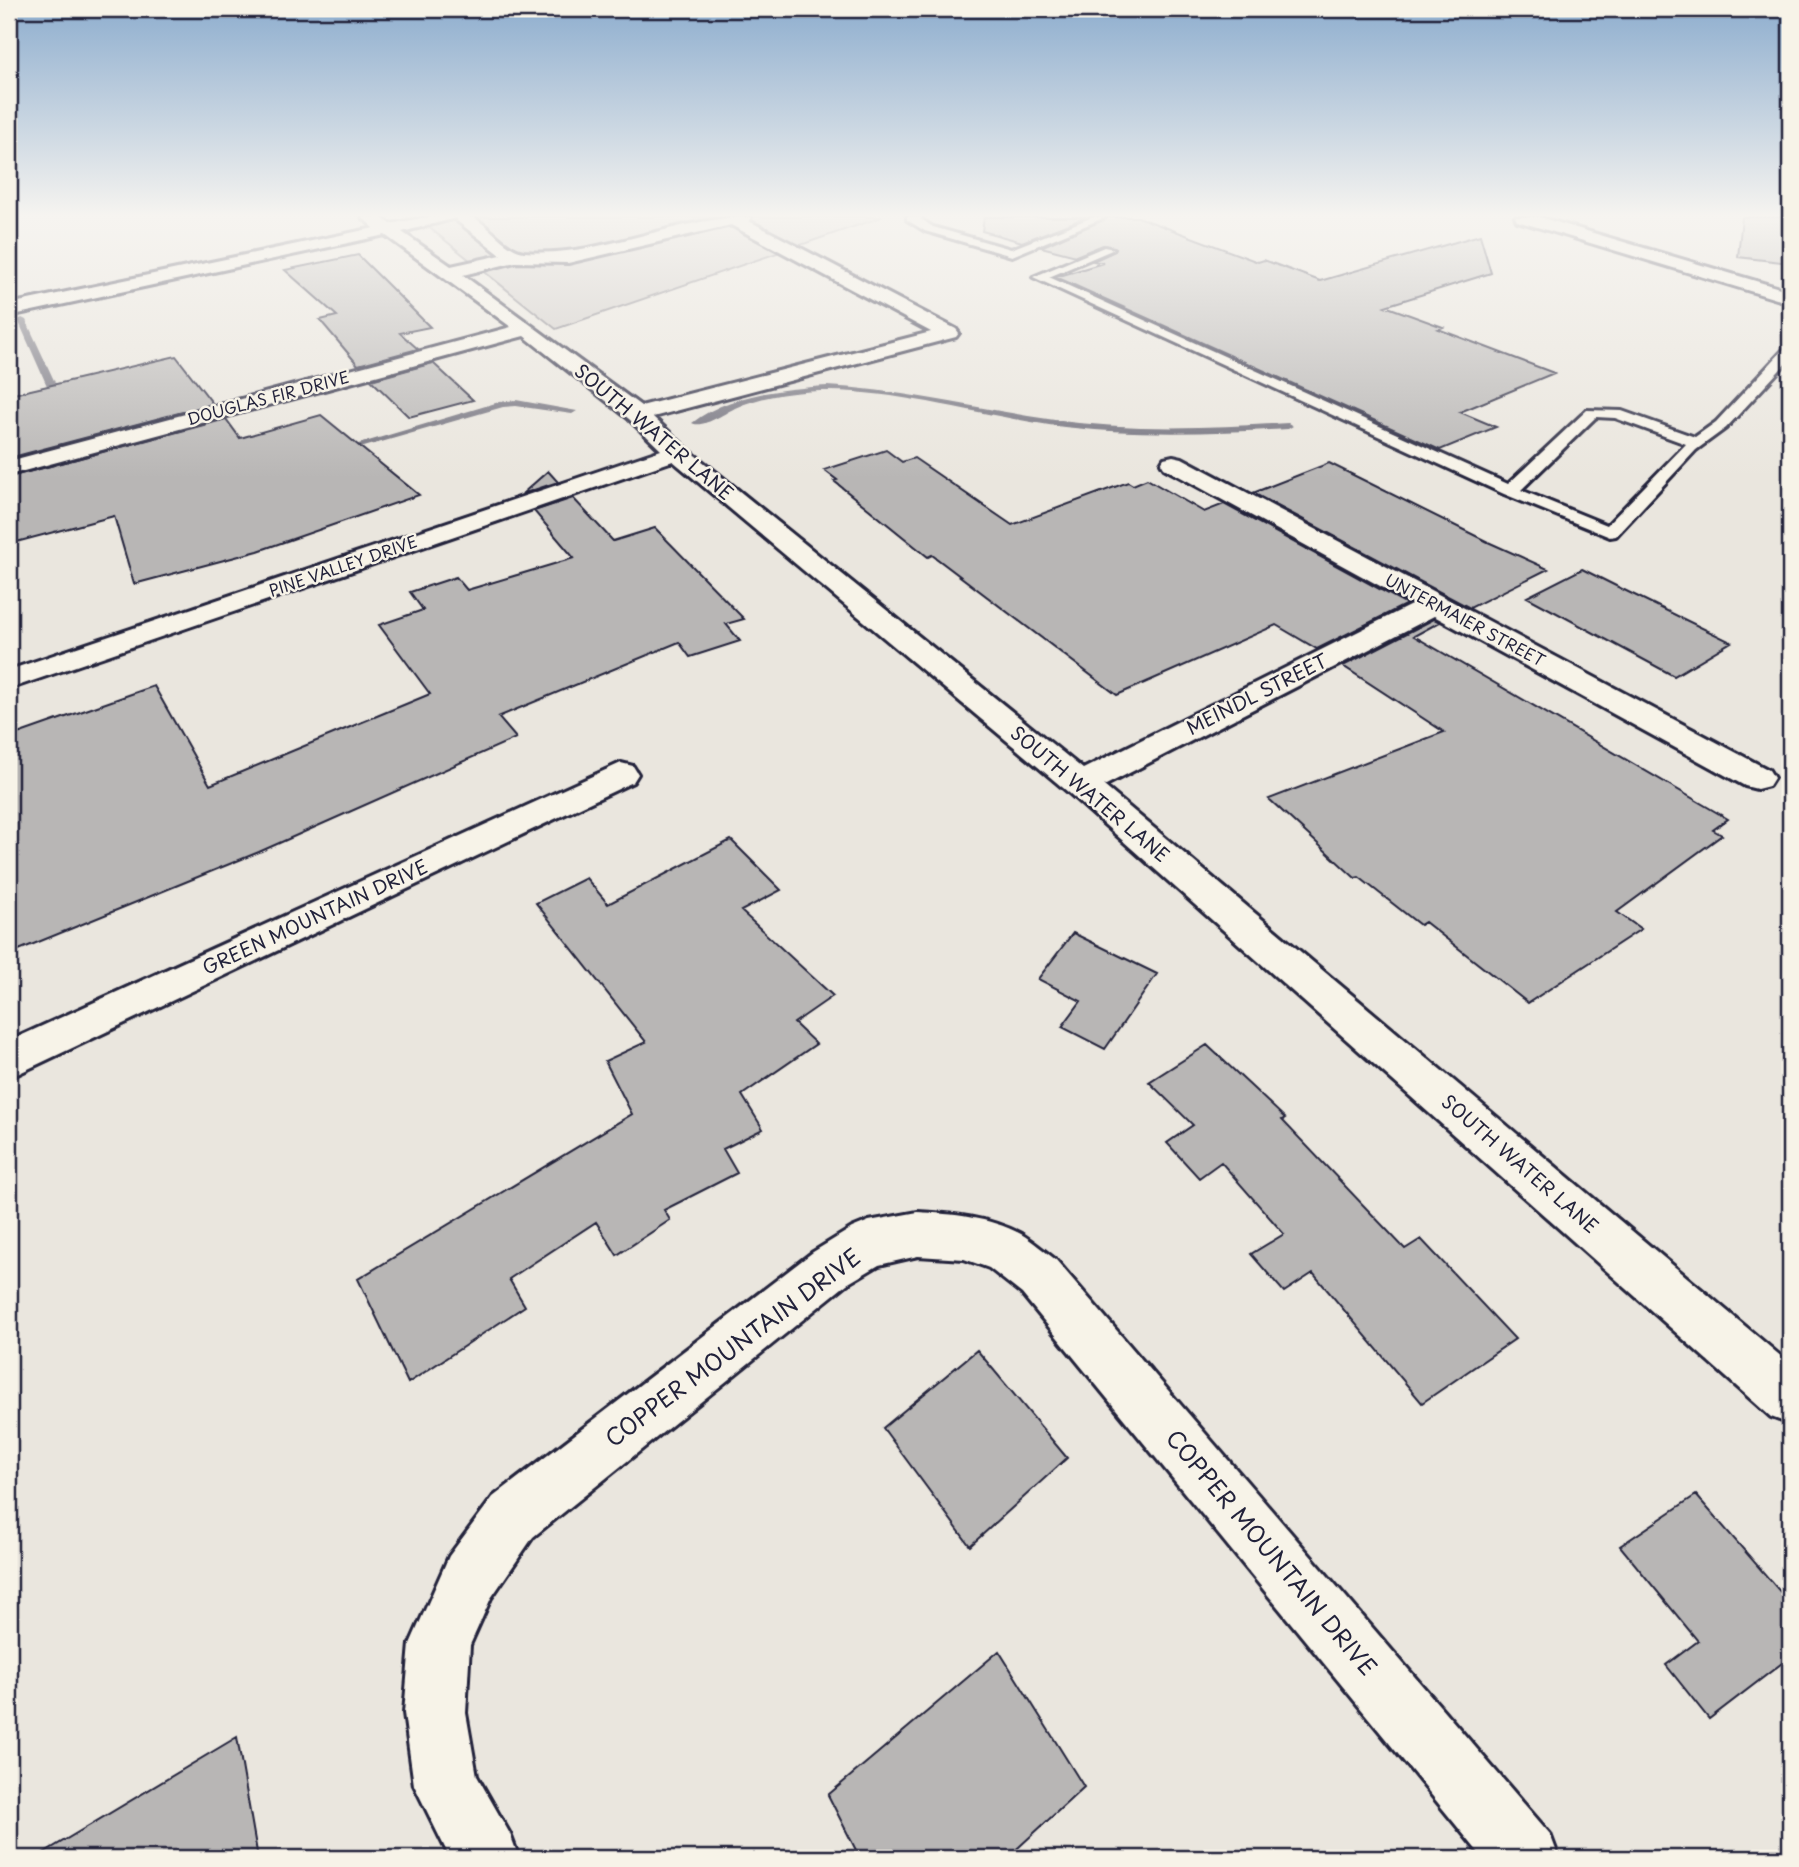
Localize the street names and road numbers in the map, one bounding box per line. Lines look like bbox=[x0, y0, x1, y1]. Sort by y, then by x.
street label: SOUTH WATER LANE bbox=[569, 356, 740, 506]
street label: DOUGLAS FIR DRIVE bbox=[184, 364, 351, 430]
street label: PINE VALLEY DRIVE bbox=[265, 528, 420, 602]
street label: UNTERMAIER STREET bbox=[1381, 567, 1550, 672]
street label: MEINDL STREET bbox=[1181, 645, 1332, 741]
street label: SOUTH WATER LANE bbox=[1005, 718, 1176, 868]
street label: GREEN MOUNTAIN DRIVE bbox=[197, 851, 432, 981]
street label: SOUTH WATER LANE bbox=[1436, 1087, 1605, 1239]
street label: COPPER MOUNTAIN DRIVE bbox=[597, 1239, 867, 1455]
street label: COPPER MOUNTAIN DRIVE bbox=[1158, 1421, 1386, 1683]

